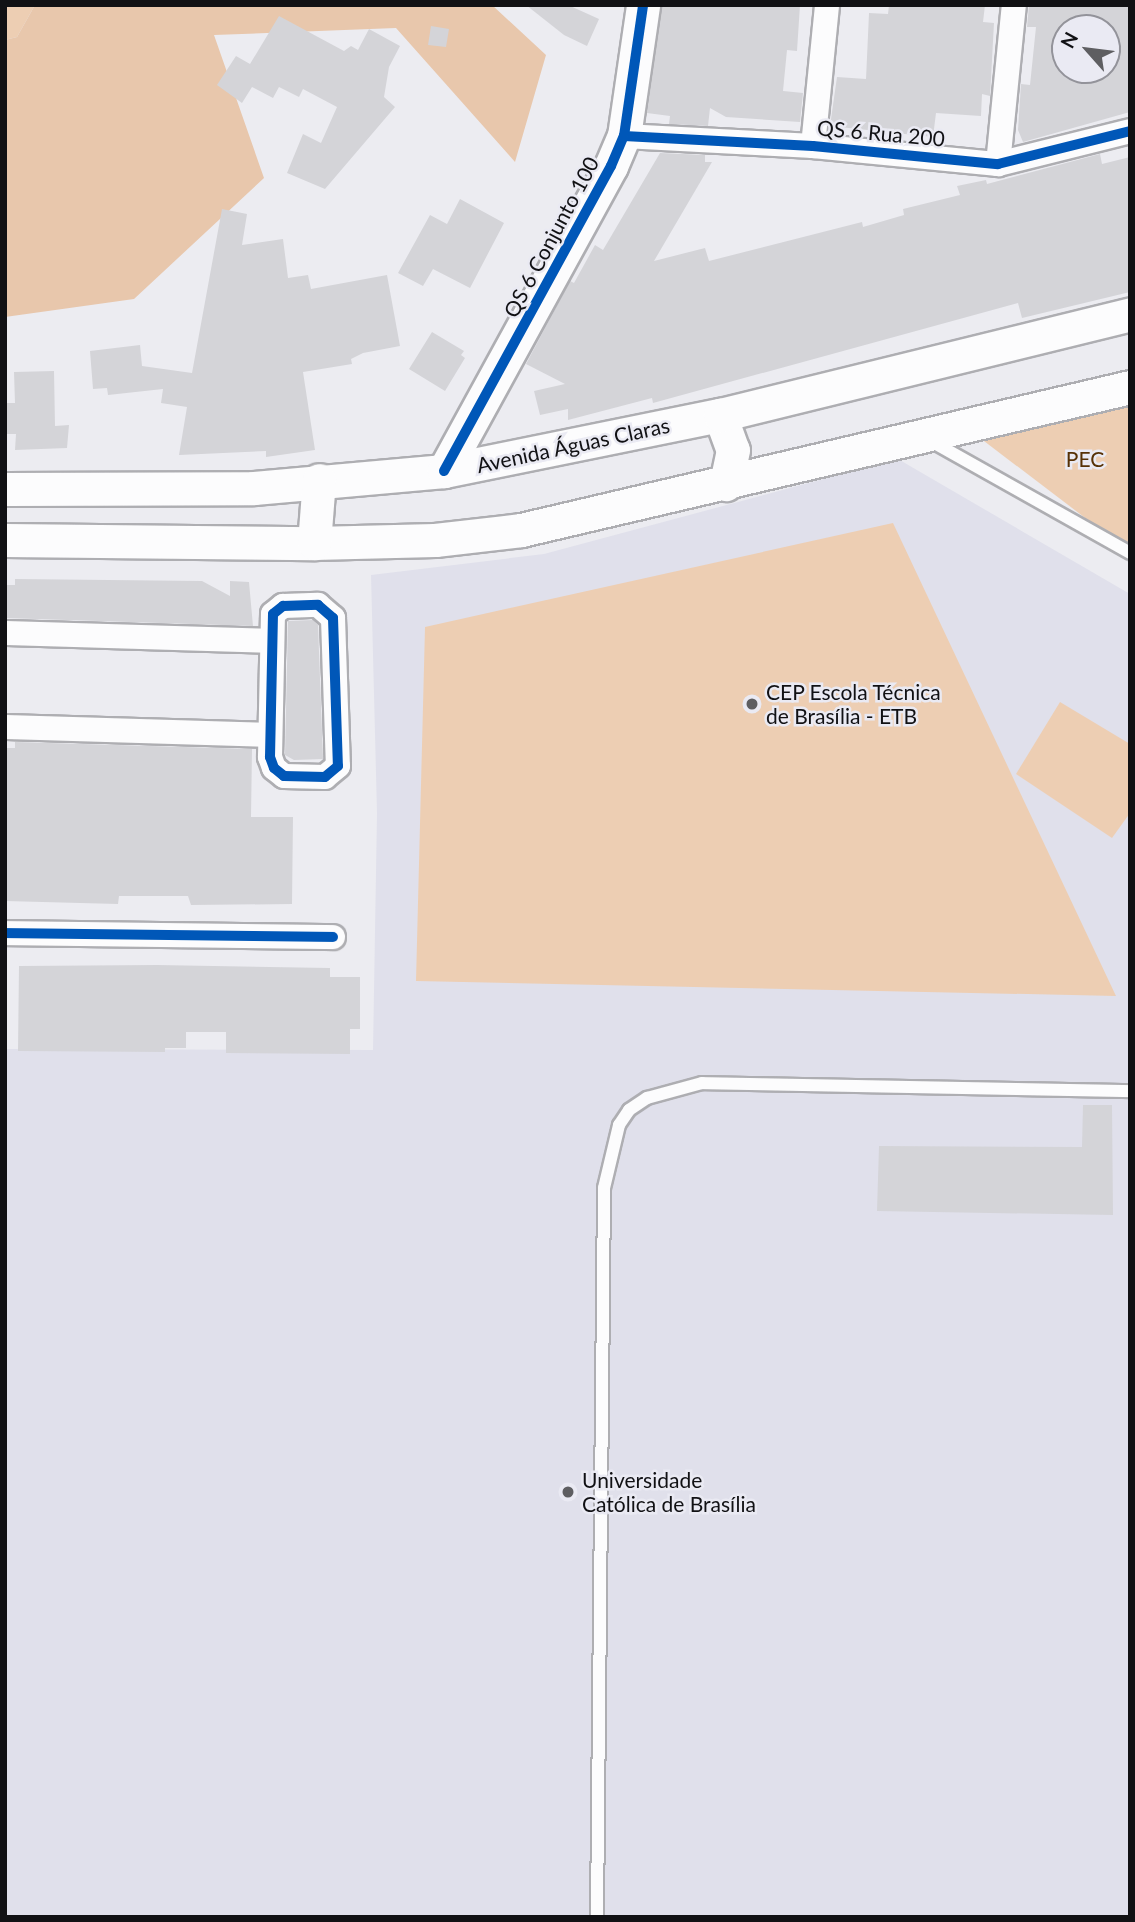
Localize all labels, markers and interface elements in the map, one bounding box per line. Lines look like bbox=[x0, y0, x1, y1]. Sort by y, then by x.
north arrow bbox=[1051, 14, 1121, 84]
text: N bbox=[1055, 28, 1082, 52]
street label: QS 6 Rua 200 bbox=[816, 115, 946, 151]
street label: QS 6 Conjunto 100 bbox=[498, 152, 604, 322]
street label: Avenida Águas Claras bbox=[474, 412, 672, 478]
park label: PEC bbox=[1066, 446, 1104, 472]
place label: CEP Escola Técnica de Brasília - ETB bbox=[766, 679, 942, 729]
marker: CEP Escola Técnica de Brasília - ETB bbox=[744, 696, 760, 712]
place label: Universidade Católica de Brasília bbox=[582, 1467, 756, 1517]
marker: Universidade Católica de Brasília bbox=[560, 1484, 576, 1500]

